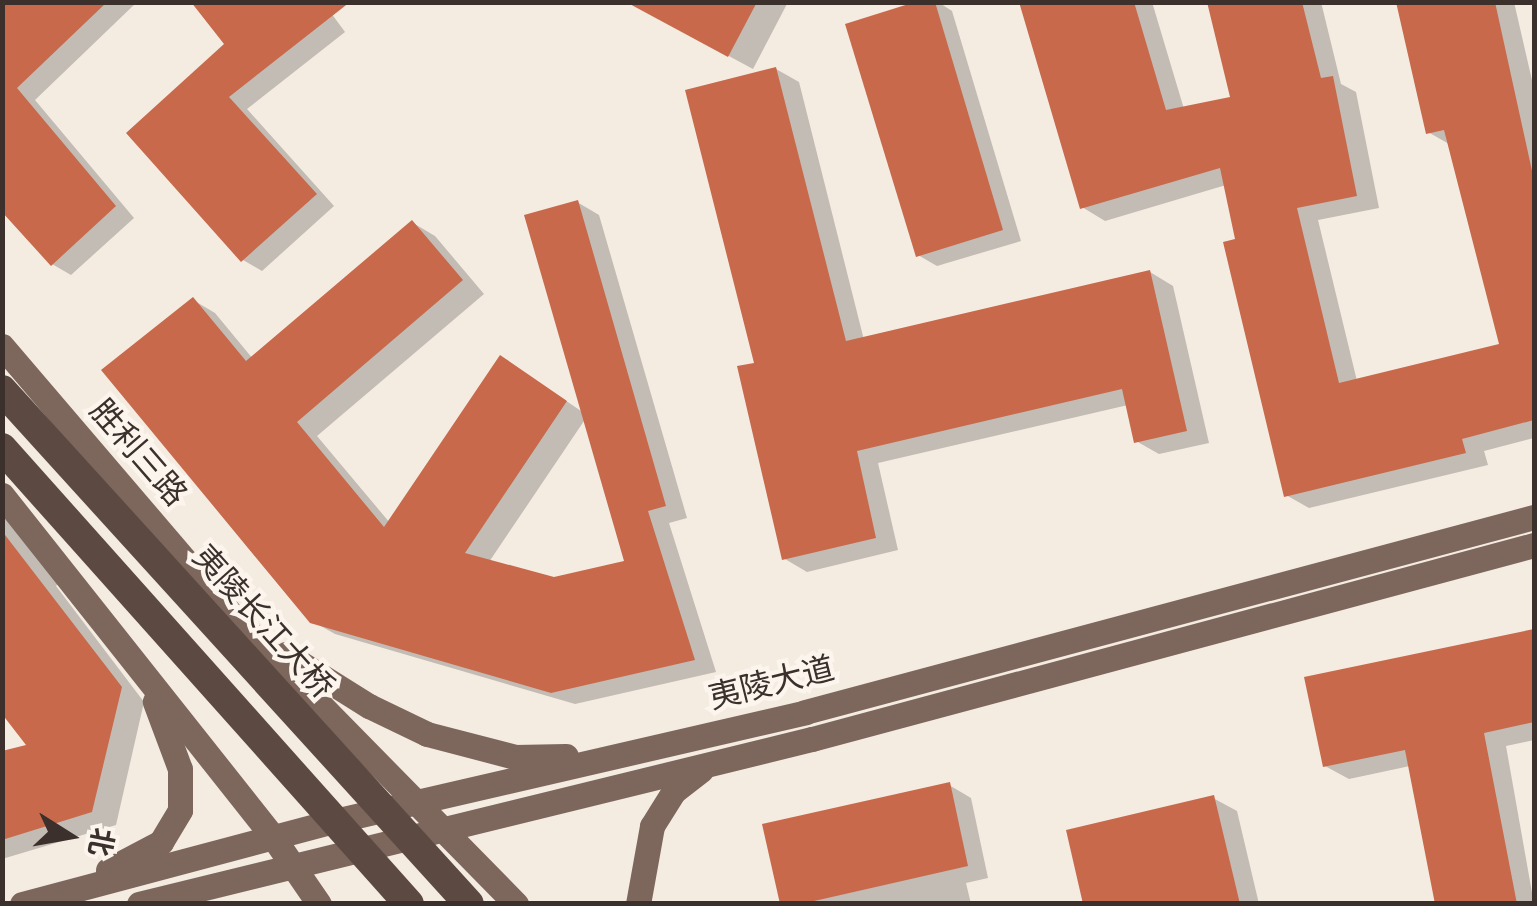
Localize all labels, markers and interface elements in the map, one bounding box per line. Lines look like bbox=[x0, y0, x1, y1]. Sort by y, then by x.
street label: 胜利三路 bbox=[81, 393, 193, 515]
street label: 夷陵长江大桥 bbox=[183, 539, 341, 707]
street label: 夷陵大道 bbox=[705, 651, 839, 719]
north arrow bbox=[20, 786, 120, 886]
text: 北 bbox=[81, 825, 119, 859]

